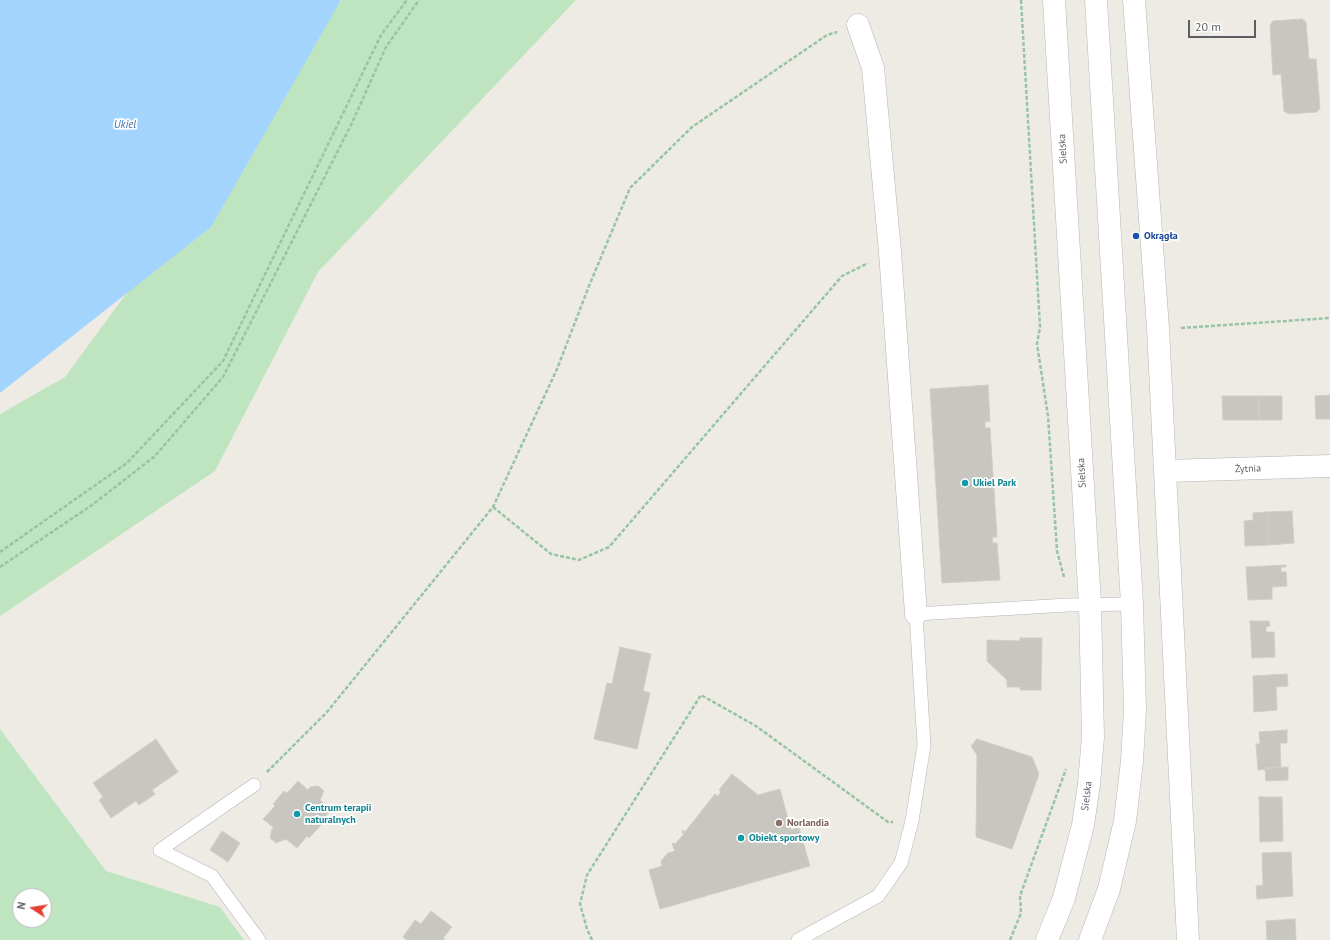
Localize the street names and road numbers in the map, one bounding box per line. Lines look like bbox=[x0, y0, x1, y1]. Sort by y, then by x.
street label: Sielska bbox=[1056, 134, 1070, 164]
street label: Sielska bbox=[1075, 458, 1089, 488]
street label: Żytnia bbox=[1235, 463, 1261, 475]
street label: Sielska bbox=[1079, 780, 1095, 812]

